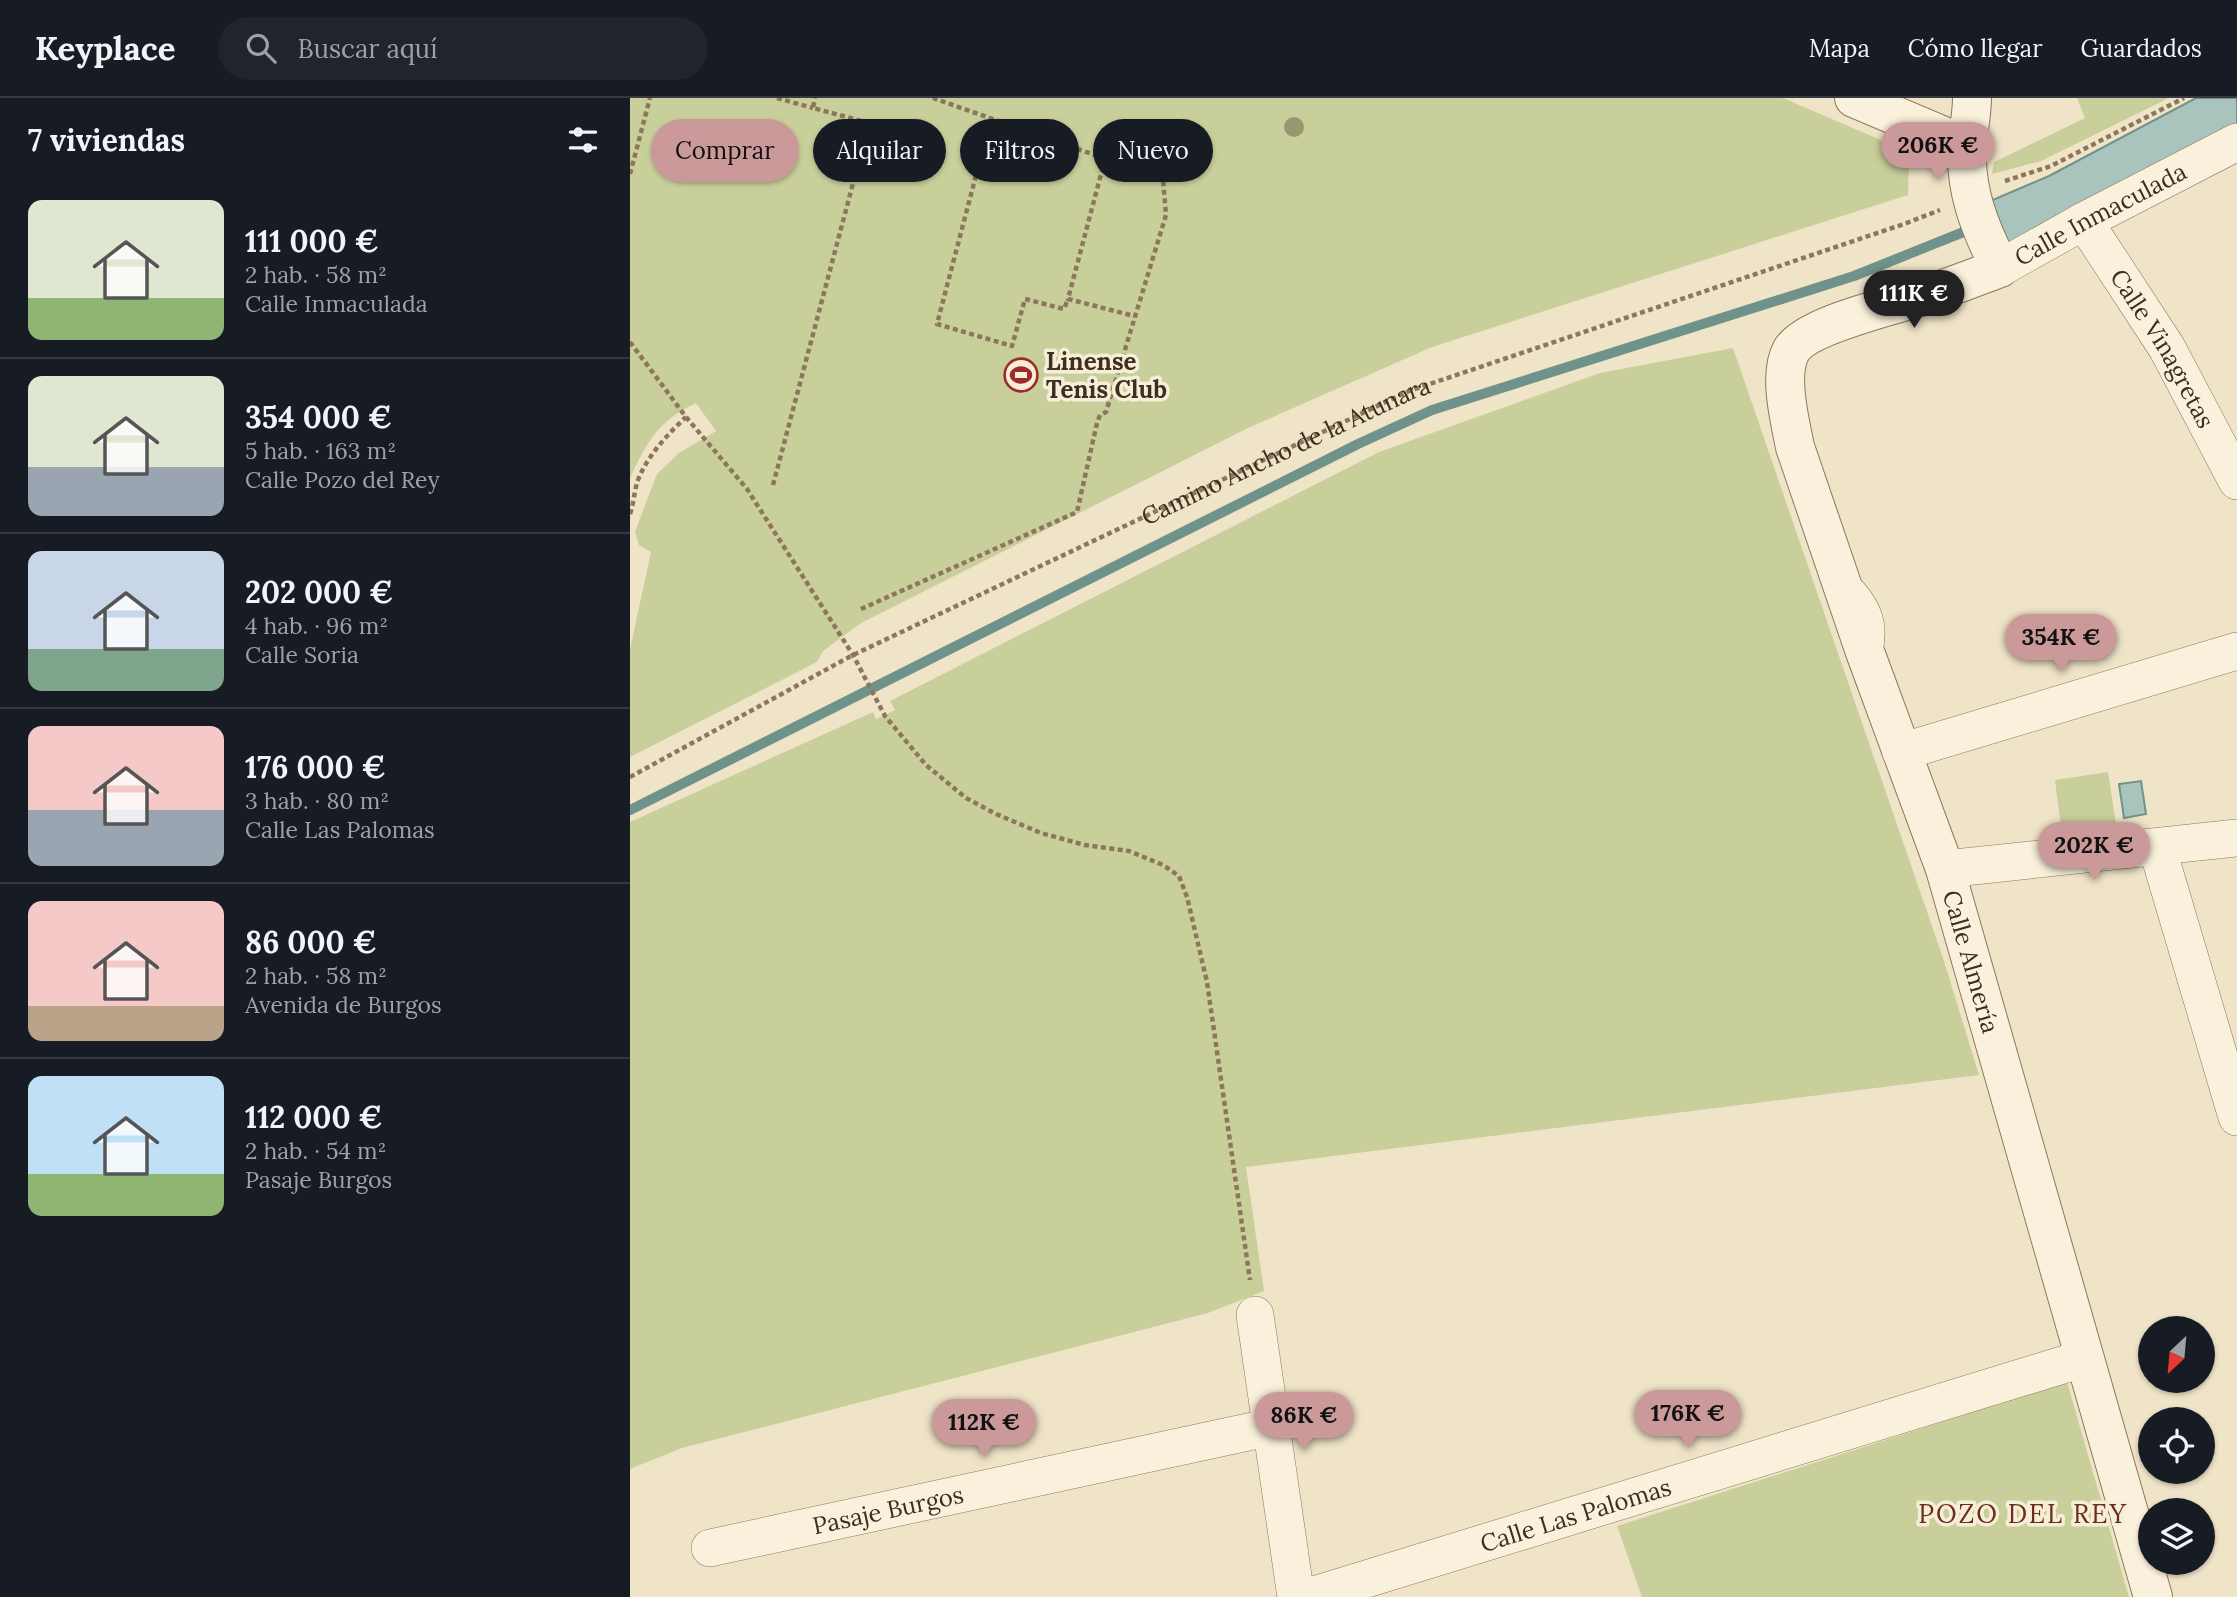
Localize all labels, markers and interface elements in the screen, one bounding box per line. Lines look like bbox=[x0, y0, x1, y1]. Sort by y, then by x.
search box bbox=[218, 17, 708, 80]
text: Keyplace bbox=[35, 27, 176, 69]
icon: search bbox=[242, 29, 280, 67]
text: Buscar aquí bbox=[298, 32, 437, 65]
text: Mapa bbox=[1809, 33, 1870, 64]
text: Cómo llegar bbox=[1908, 33, 2043, 64]
text: Guardados bbox=[2081, 33, 2202, 64]
chip: Comprar bbox=[651, 119, 799, 182]
chip: Alquilar bbox=[813, 119, 946, 182]
chip: Filtros bbox=[960, 119, 1079, 182]
chip: Nuevo bbox=[1093, 119, 1213, 182]
text: 7 viviendas bbox=[28, 121, 185, 159]
icon: filters bbox=[564, 121, 602, 159]
pin: 206K € bbox=[1881, 122, 1995, 182]
text: 206K € bbox=[1897, 130, 1979, 159]
street label: Calle Inmaculada bbox=[2009, 155, 2192, 272]
text: 111 000 € bbox=[245, 222, 379, 260]
icon: home bbox=[84, 228, 168, 312]
text: 2 hab. · 58 m² bbox=[245, 260, 387, 289]
street label: Calle Vinagretas bbox=[2104, 263, 2222, 433]
pin: 111K € bbox=[1857, 271, 1971, 330]
text: 111K € bbox=[1879, 278, 1949, 307]
text: Calle Inmaculada bbox=[245, 289, 428, 318]
place label: Linense Tenis Club bbox=[1046, 346, 1167, 405]
sports icon: Linense Tenis Club bbox=[1002, 356, 1040, 394]
street label: Camino Ancho de la Atunara bbox=[1136, 369, 1434, 532]
text: 354 000 € bbox=[245, 398, 392, 436]
icon: home bbox=[84, 404, 168, 488]
text: 5 hab. · 163 m² bbox=[245, 436, 396, 465]
text: Calle Pozo del Rey bbox=[245, 465, 440, 494]
text: 202 000 € bbox=[245, 573, 393, 611]
icon: home bbox=[84, 579, 168, 663]
text: 4 hab. · 96 m² bbox=[245, 611, 388, 640]
pin: 354K € bbox=[2004, 614, 2118, 674]
text: 354K € bbox=[2021, 622, 2101, 651]
text: Calle Soria bbox=[245, 640, 359, 669]
text: 176 000 € bbox=[245, 748, 386, 786]
icon: home bbox=[84, 754, 168, 838]
text: 3 hab. · 80 m² bbox=[245, 786, 389, 815]
text: Calle Las Palomas bbox=[245, 815, 435, 844]
pin: 202K € bbox=[2037, 822, 2151, 882]
text: 202K € bbox=[2054, 830, 2134, 859]
street label: Calle Almería bbox=[1936, 887, 2007, 1037]
text: 86 000 € bbox=[245, 923, 377, 961]
icon: home bbox=[84, 929, 168, 1013]
text: 2 hab. · 58 m² bbox=[245, 961, 387, 990]
text: Avenida de Burgos bbox=[245, 990, 442, 1019]
text: 112 000 € bbox=[245, 1098, 383, 1136]
icon: home bbox=[84, 1104, 168, 1188]
text: 2 hab. · 54 m² bbox=[245, 1136, 386, 1165]
text: Pasaje Burgos bbox=[245, 1165, 392, 1194]
north arrow bbox=[2138, 1316, 2216, 1393]
map controls bbox=[2138, 1316, 2215, 1575]
pin: 176K € bbox=[1631, 1390, 1745, 1450]
pin: 86K € bbox=[1255, 1392, 1353, 1452]
text: 176K € bbox=[1651, 1398, 1725, 1427]
pin: 112K € bbox=[927, 1400, 1041, 1459]
text: 86K € bbox=[1270, 1400, 1338, 1429]
text: 112K € bbox=[948, 1407, 1020, 1436]
button: locate bbox=[2138, 1407, 2215, 1484]
street label: Calle Las Palomas bbox=[1476, 1471, 1675, 1559]
street label: Pasaje Burgos bbox=[810, 1478, 966, 1541]
district label: POZO DEL REY bbox=[1918, 1497, 2128, 1530]
button: layers bbox=[2138, 1498, 2215, 1575]

